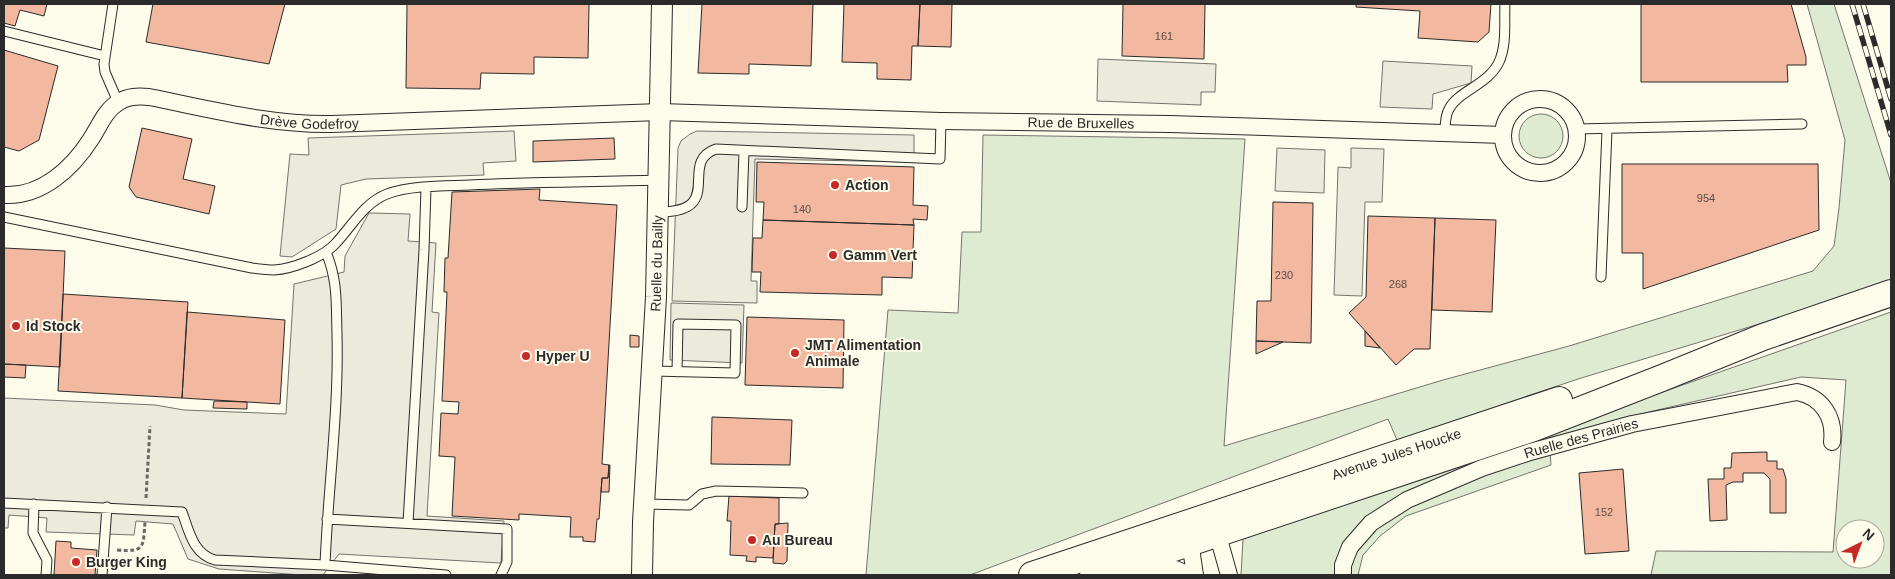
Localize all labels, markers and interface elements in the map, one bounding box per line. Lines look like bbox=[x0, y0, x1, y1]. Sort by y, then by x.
house number: 161 bbox=[1155, 30, 1173, 42]
street label: Drève Godefroy bbox=[259, 111, 359, 132]
street label: Rue de Bruxelles bbox=[1028, 114, 1134, 132]
place label: Action bbox=[845, 177, 889, 193]
marker: Action bbox=[829, 179, 841, 191]
house number: 954 bbox=[1697, 192, 1715, 204]
house number: 140 bbox=[793, 203, 811, 215]
street label: Ruelle du Bailly bbox=[647, 215, 666, 312]
place label: Gamm Vert bbox=[843, 247, 917, 263]
marker: Gamm Vert bbox=[827, 249, 839, 261]
house number: 230 bbox=[1275, 269, 1293, 281]
house number: 268 bbox=[1389, 278, 1407, 290]
place label: Id Stock bbox=[26, 318, 81, 334]
marker: Id Stock bbox=[10, 320, 22, 332]
place label: JMT Alimentation Animale bbox=[805, 337, 921, 369]
marker: JMT Alimentation Animale bbox=[789, 347, 801, 359]
place label: Hyper U bbox=[536, 348, 590, 364]
marker: Hyper U bbox=[520, 350, 532, 362]
street label: Ruelle des Prairies bbox=[1522, 415, 1639, 461]
street label: Avenue Jules Houcke bbox=[1330, 425, 1463, 483]
house number: 152 bbox=[1595, 506, 1613, 518]
north arrow bbox=[1835, 519, 1885, 569]
text: N bbox=[1860, 525, 1878, 544]
place label: Au Bureau bbox=[762, 532, 833, 548]
marker: Au Bureau bbox=[746, 534, 758, 546]
place label: Burger King bbox=[86, 554, 167, 570]
marker: Burger King bbox=[70, 556, 82, 568]

